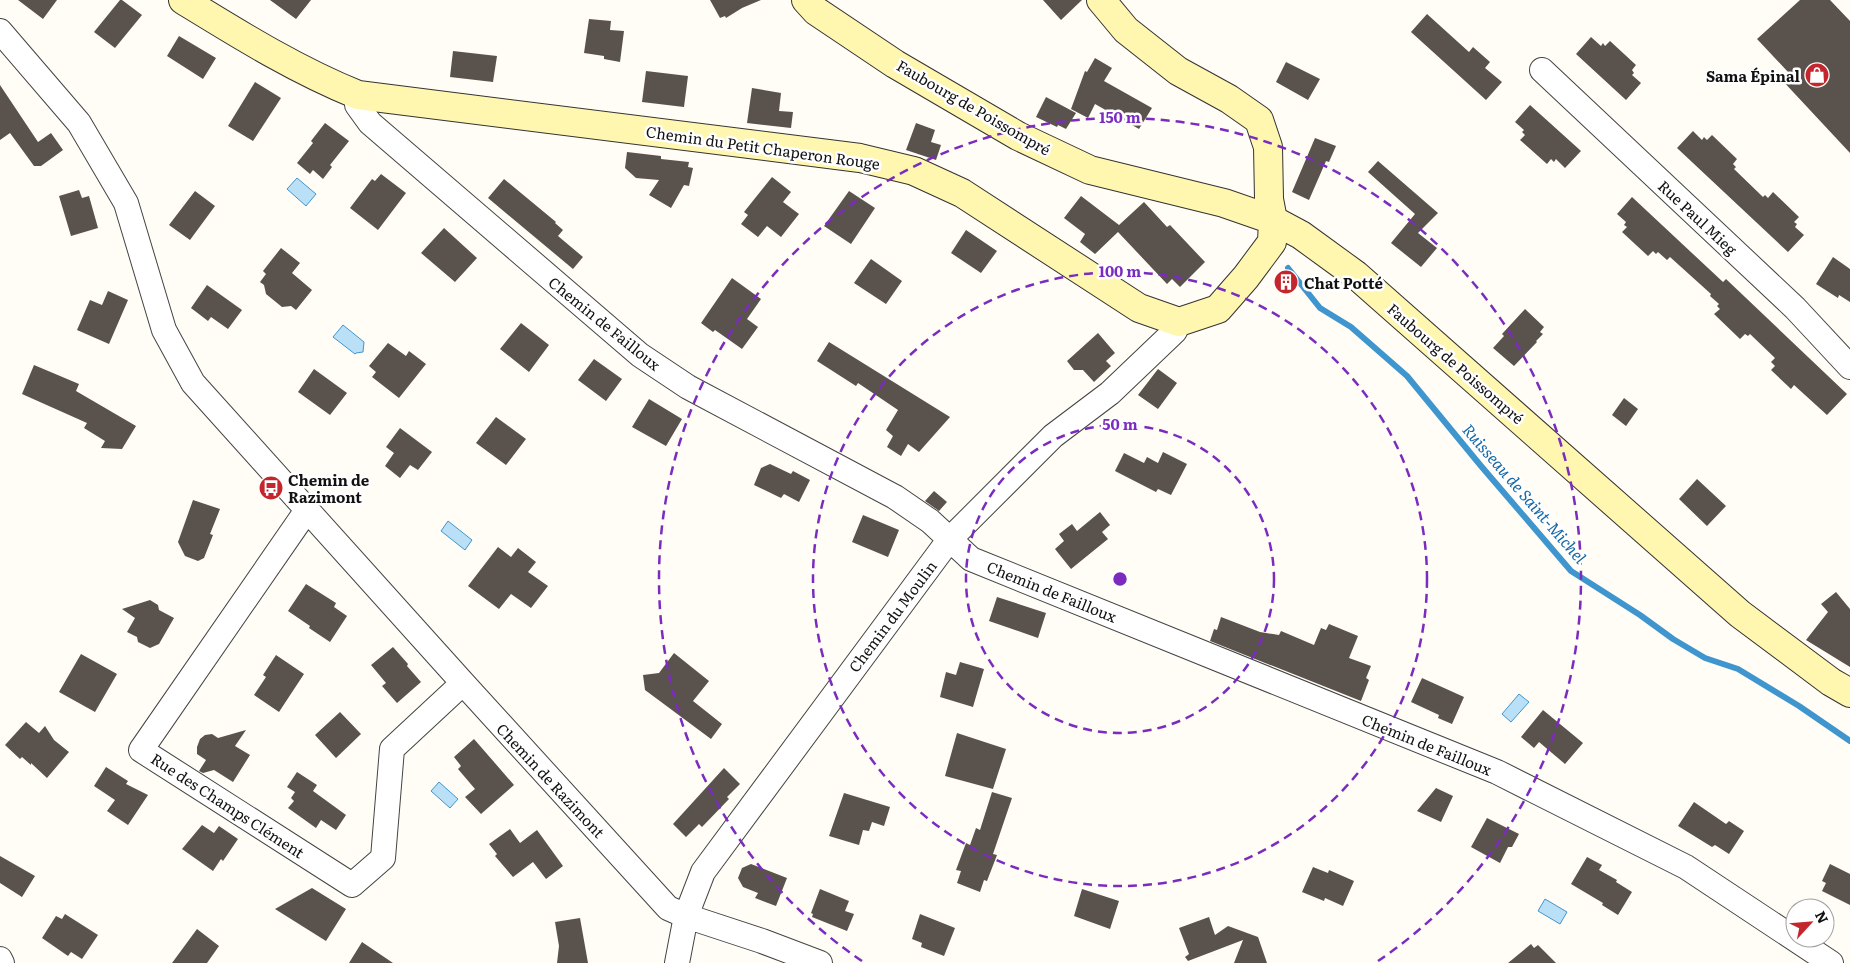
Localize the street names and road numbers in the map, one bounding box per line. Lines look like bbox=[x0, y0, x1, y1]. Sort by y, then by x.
street label: Faubourg de Poissompré bbox=[893, 53, 1055, 161]
street label: Chemin du Petit Chaperon Rouge bbox=[644, 119, 882, 175]
street label: Rue Paul Mieg bbox=[1653, 174, 1743, 260]
street label: Chemin de Failloux bbox=[544, 271, 666, 376]
street label: Faubourg de Poissompré bbox=[1383, 297, 1530, 429]
street label: Chemin de Failloux bbox=[984, 554, 1121, 628]
street label: Chemin du Moulin bbox=[842, 555, 942, 677]
street label: Chemin de Failloux bbox=[1359, 707, 1496, 781]
street label: Chemin de Razimont bbox=[492, 717, 610, 843]
street label: Rue des Champs Clément bbox=[147, 747, 309, 863]

